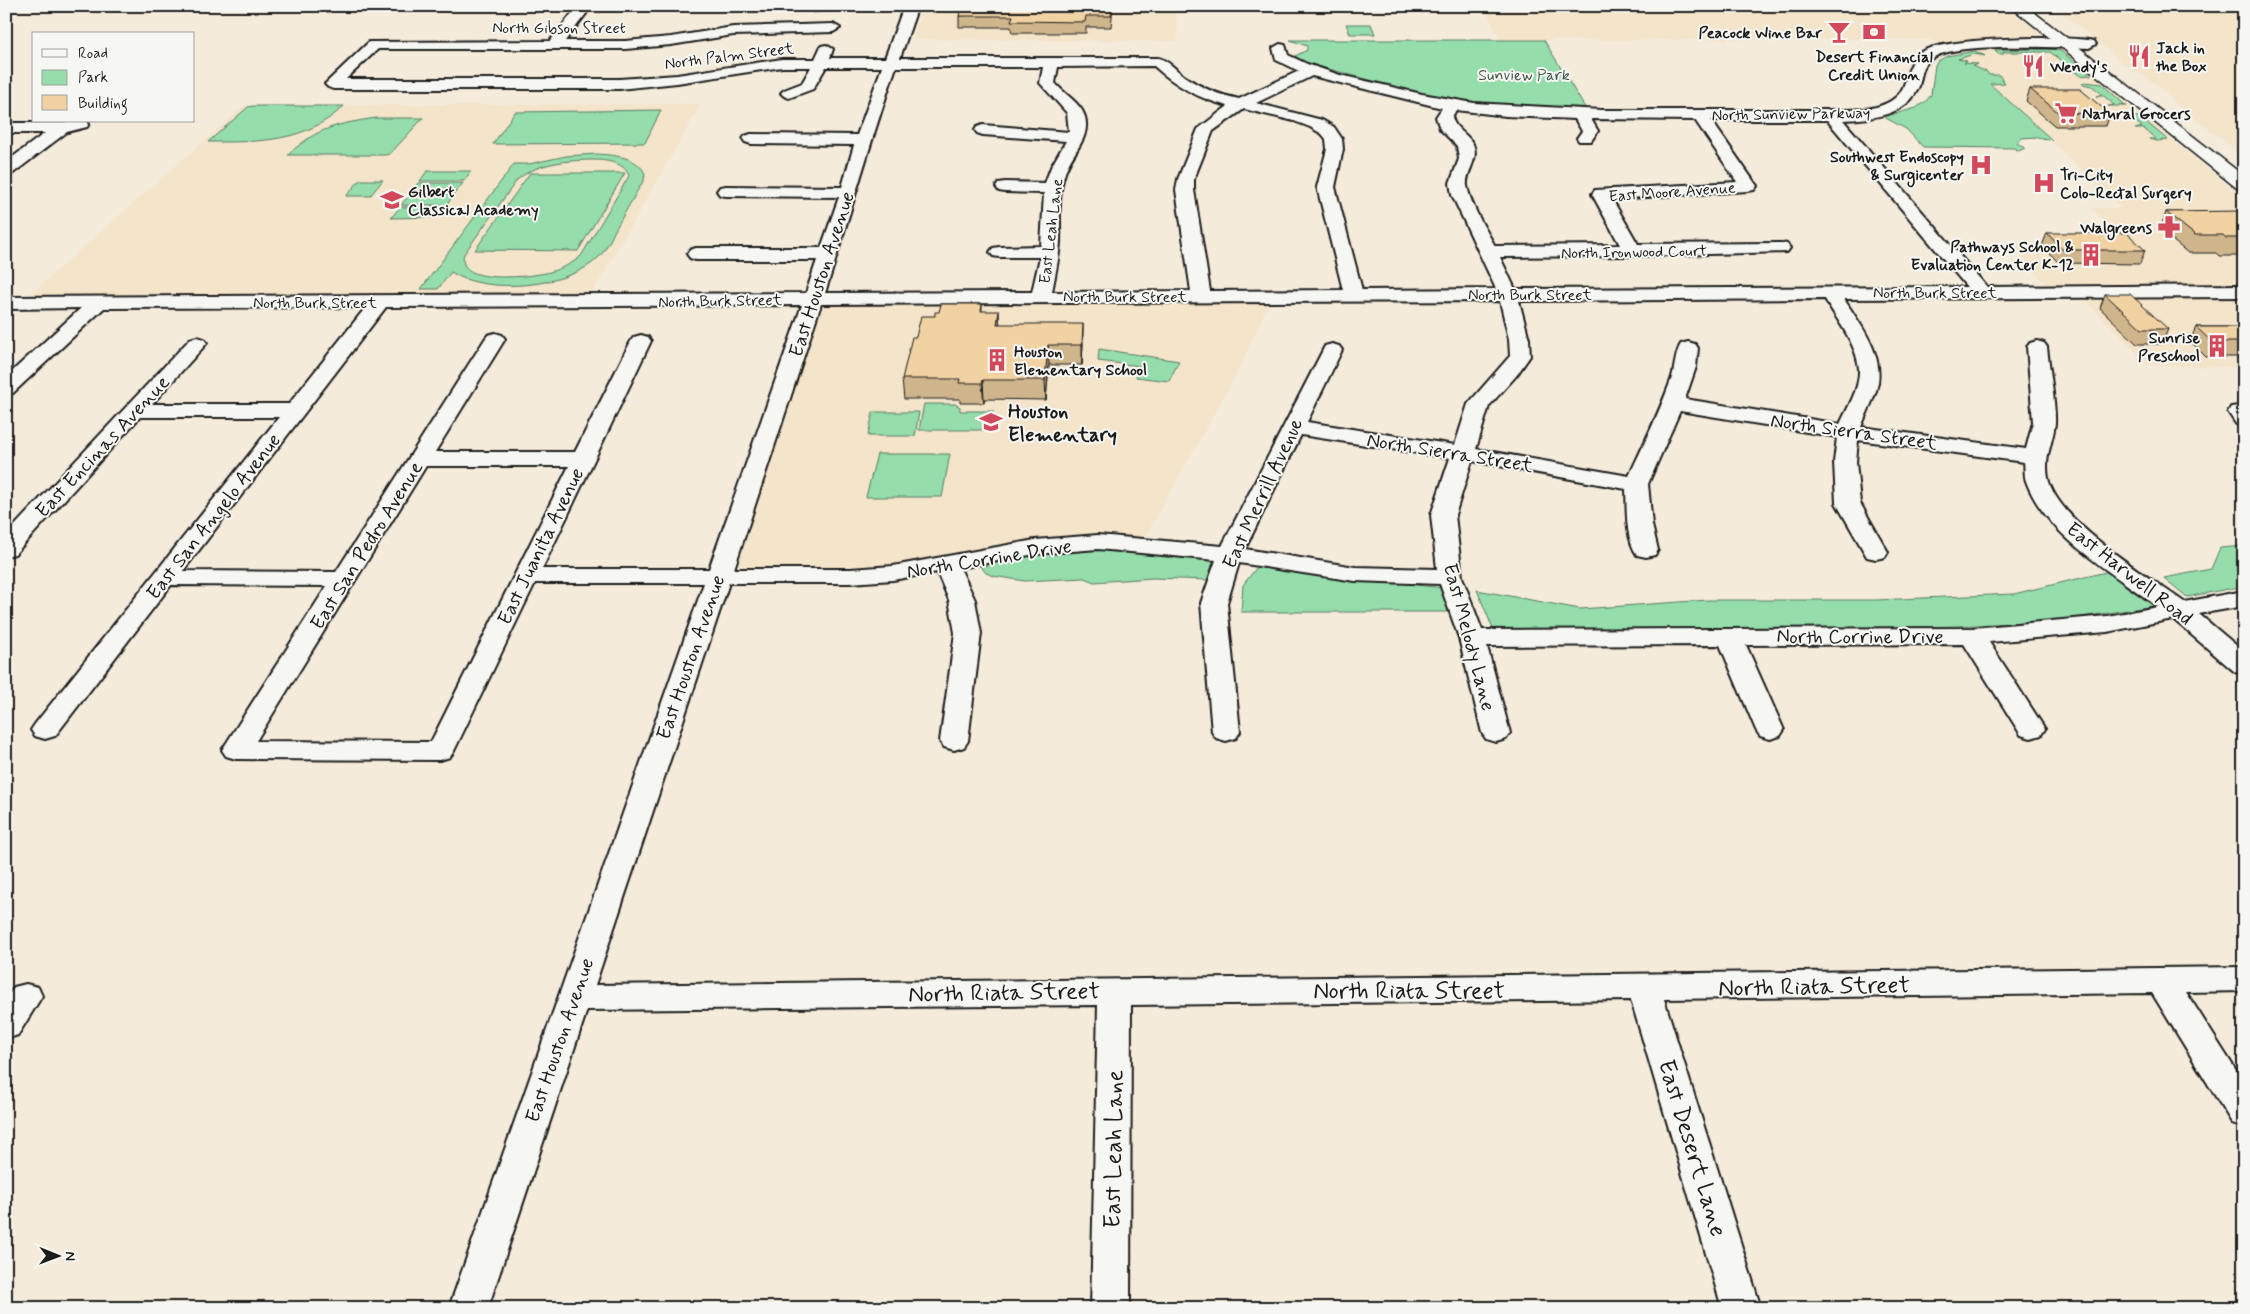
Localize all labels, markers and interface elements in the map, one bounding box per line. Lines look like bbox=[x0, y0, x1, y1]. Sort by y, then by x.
street label: North Gibson Street bbox=[492, 18, 626, 39]
bar icon: Peacock Wine Bar bbox=[1826, 19, 1852, 45]
bank icon: Desert Financial Credit Union bbox=[1861, 19, 1887, 45]
place label: Peacock Wine Bar bbox=[1699, 23, 1822, 44]
legend bbox=[32, 32, 195, 122]
street label: North Palm Street bbox=[663, 38, 796, 75]
place label: Jack in the Box bbox=[2155, 38, 2206, 77]
restaurant icon: Jack in the Box bbox=[2126, 43, 2152, 69]
text: Road bbox=[78, 44, 108, 64]
place label: Desert Financial Credit Union bbox=[1815, 47, 1933, 86]
restaurant icon: Wendy's bbox=[2020, 53, 2046, 79]
place label: Wendy's bbox=[2049, 57, 2108, 78]
park label: Sunview Park bbox=[1478, 65, 1570, 86]
text: Park bbox=[78, 68, 108, 88]
text: Building bbox=[78, 94, 128, 115]
supermarket icon: Natural Grocers bbox=[2053, 100, 2079, 126]
street label: North Sunview Parkway bbox=[1711, 103, 1871, 126]
place label: Natural Grocers bbox=[2082, 104, 2191, 125]
place label: Southwest Endoscopy & Surgicenter bbox=[1830, 147, 1964, 188]
hospital icon: Southwest Endoscopy & Surgicenter bbox=[1968, 152, 1994, 178]
place label: Tri-City Colo-Rectal Surgery bbox=[2060, 165, 2192, 205]
hospital icon: Tri-City Colo-Rectal Surgery bbox=[2031, 170, 2057, 196]
street label: East Leah Lane bbox=[1035, 177, 1068, 285]
street label: East Moore Avenue bbox=[1608, 178, 1736, 207]
place label: Gilbert Classical Academy bbox=[408, 182, 539, 221]
school or university icon: Gilbert Classical Academy bbox=[379, 187, 405, 213]
street label: East Houston Avenue bbox=[783, 188, 862, 361]
pharmacy icon: Walgreens bbox=[2156, 214, 2182, 240]
place label: Walgreens bbox=[2079, 218, 2153, 241]
place label: Pathways School & Evaluation Center K-12 bbox=[1911, 237, 2074, 276]
street label: North Ironwood Court bbox=[1561, 241, 1708, 264]
building icon: Pathways School & Evaluation Center K-12 bbox=[2078, 242, 2104, 268]
street label: North Burk Street bbox=[1873, 283, 1998, 304]
street label: North Burk Street bbox=[1468, 285, 1593, 306]
street label: North Burk Street bbox=[1063, 287, 1188, 308]
street label: North Burk Street bbox=[658, 290, 783, 313]
street label: North Burk Street bbox=[253, 293, 378, 314]
place label: Sunrise Preschool bbox=[2138, 328, 2200, 367]
building icon: Sunrise Preschool bbox=[2204, 333, 2230, 359]
place label: Houston Elementary School bbox=[1014, 342, 1147, 381]
building icon: Houston Elementary School bbox=[984, 347, 1010, 373]
street label: East Encinas Avenue bbox=[30, 370, 176, 524]
place label: Houston Elementary bbox=[1008, 399, 1117, 449]
street label: North Sierra Street bbox=[1769, 407, 1939, 458]
school or university icon: Houston Elementary bbox=[978, 409, 1004, 435]
street label: East Merrill Avenue bbox=[1217, 414, 1310, 573]
street label: North Sierra Street bbox=[1365, 427, 1535, 480]
street label: East San Angelo Avenue bbox=[141, 428, 288, 606]
street label: East San Pedro Avenue bbox=[304, 456, 430, 635]
street label: East Juanita Avenue bbox=[492, 464, 591, 630]
street label: East Harwell Road bbox=[2060, 516, 2198, 632]
street label: North Corrine Drive bbox=[905, 533, 1074, 586]
street label: East Melody Lane bbox=[1436, 561, 1501, 714]
street label: East Houston Avenue bbox=[651, 572, 732, 743]
street label: North Corrine Drive bbox=[1777, 624, 1943, 651]
street label: East Houston Avenue bbox=[520, 955, 601, 1126]
street label: North Riata Street bbox=[1718, 970, 1910, 1005]
street label: North Riata Street bbox=[908, 976, 1100, 1011]
street label: North Riata Street bbox=[1313, 976, 1505, 1007]
street label: East Desert Lane bbox=[1650, 1056, 1733, 1241]
street label: East Leah Lane bbox=[1098, 1069, 1131, 1229]
north arrow bbox=[32, 1232, 82, 1282]
text: N bbox=[61, 1251, 79, 1261]

